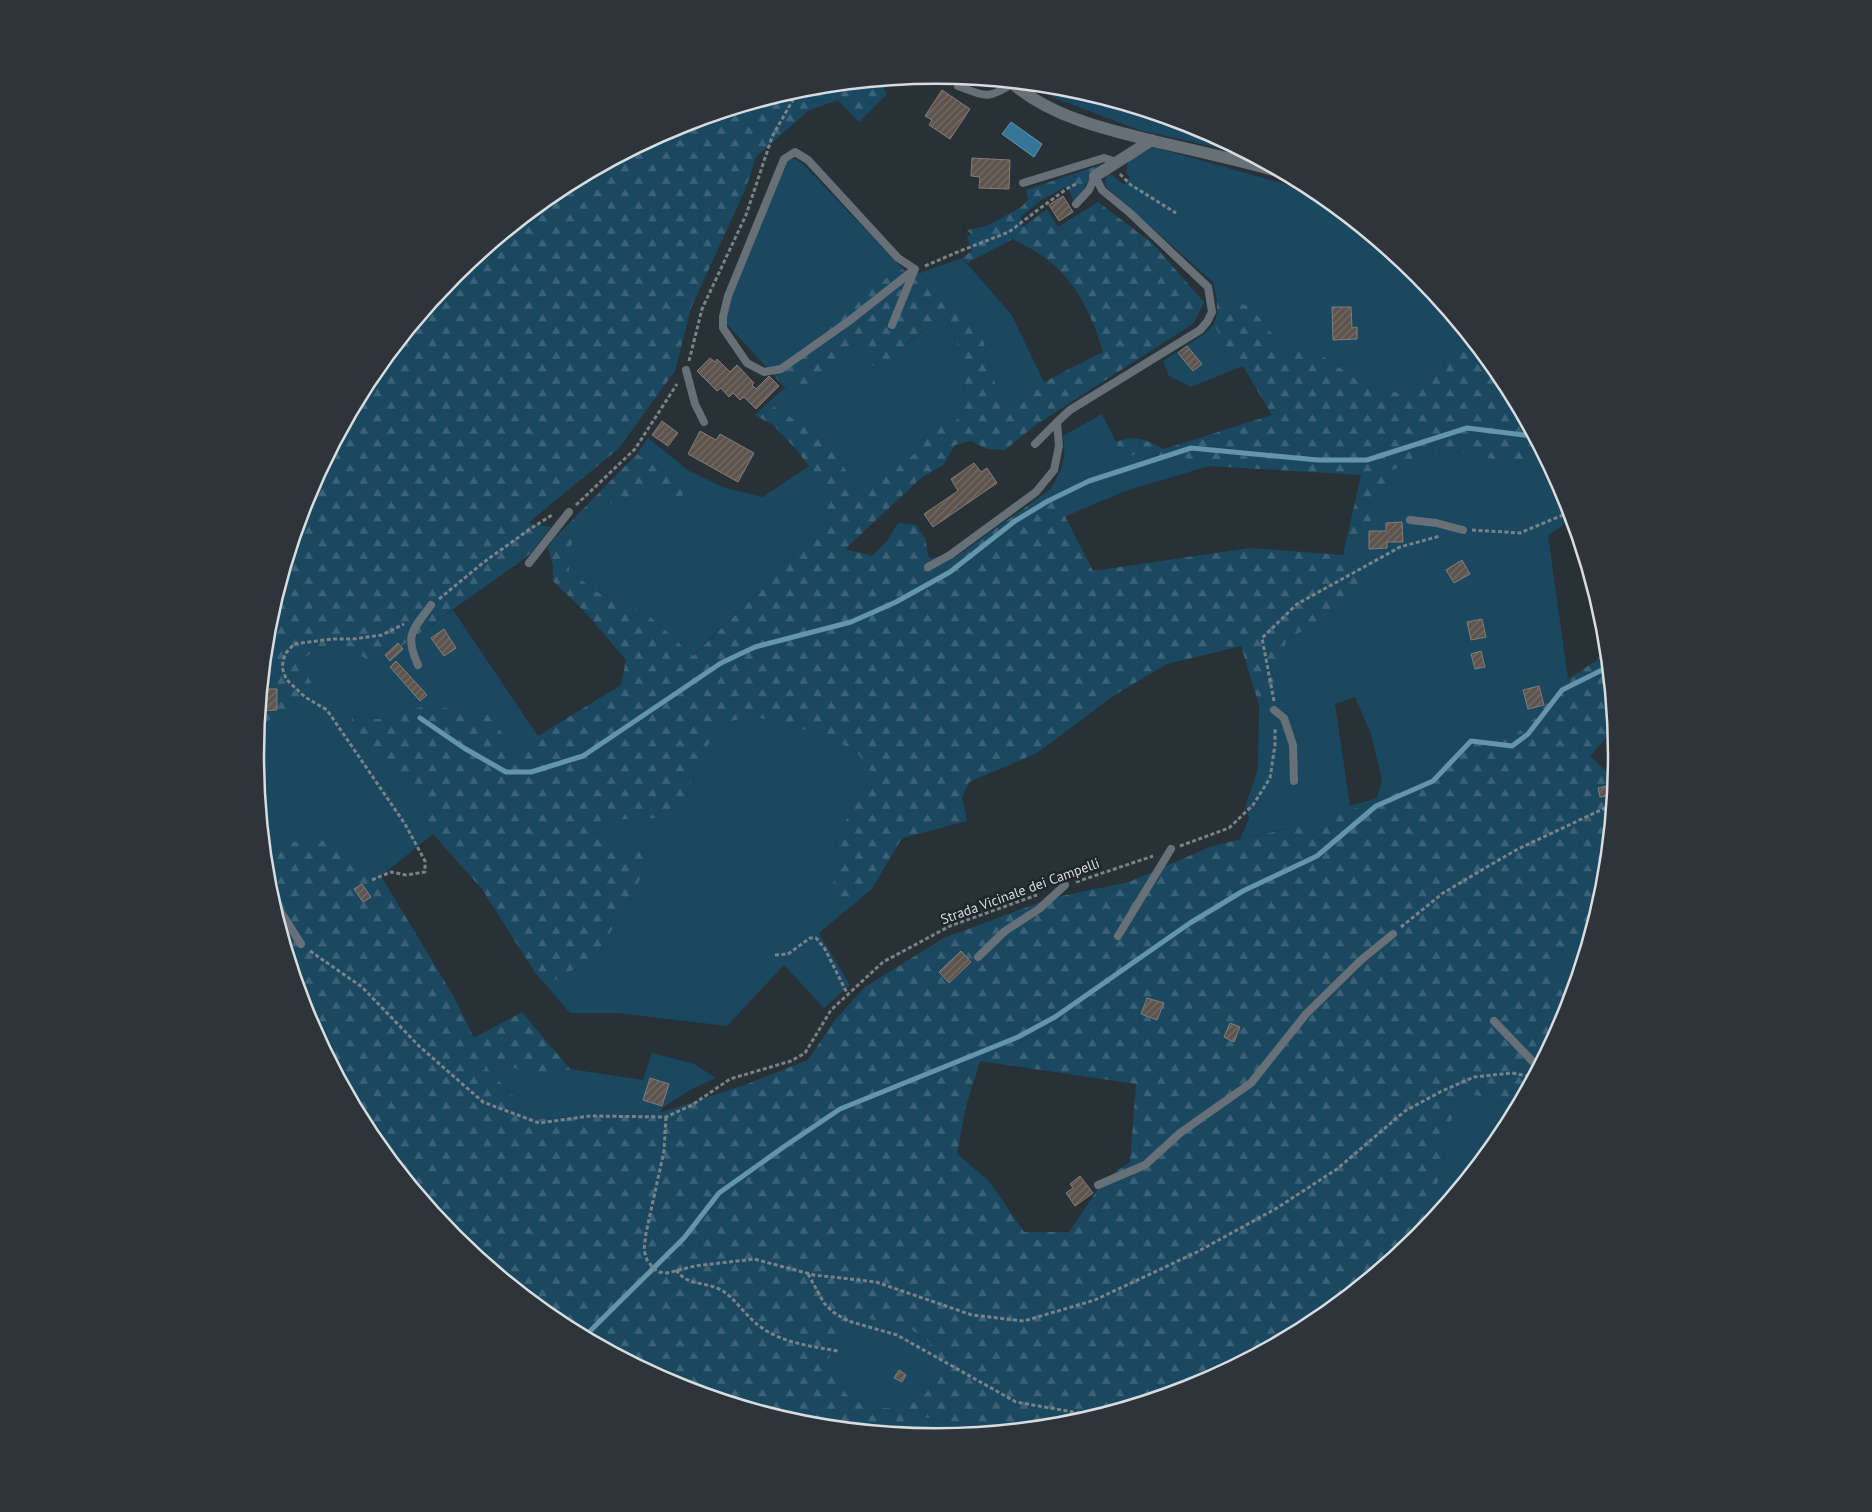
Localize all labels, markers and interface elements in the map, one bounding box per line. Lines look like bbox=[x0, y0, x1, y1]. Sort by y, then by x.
street label: Strada Vicinale dei Campelli bbox=[938, 854, 1102, 928]

